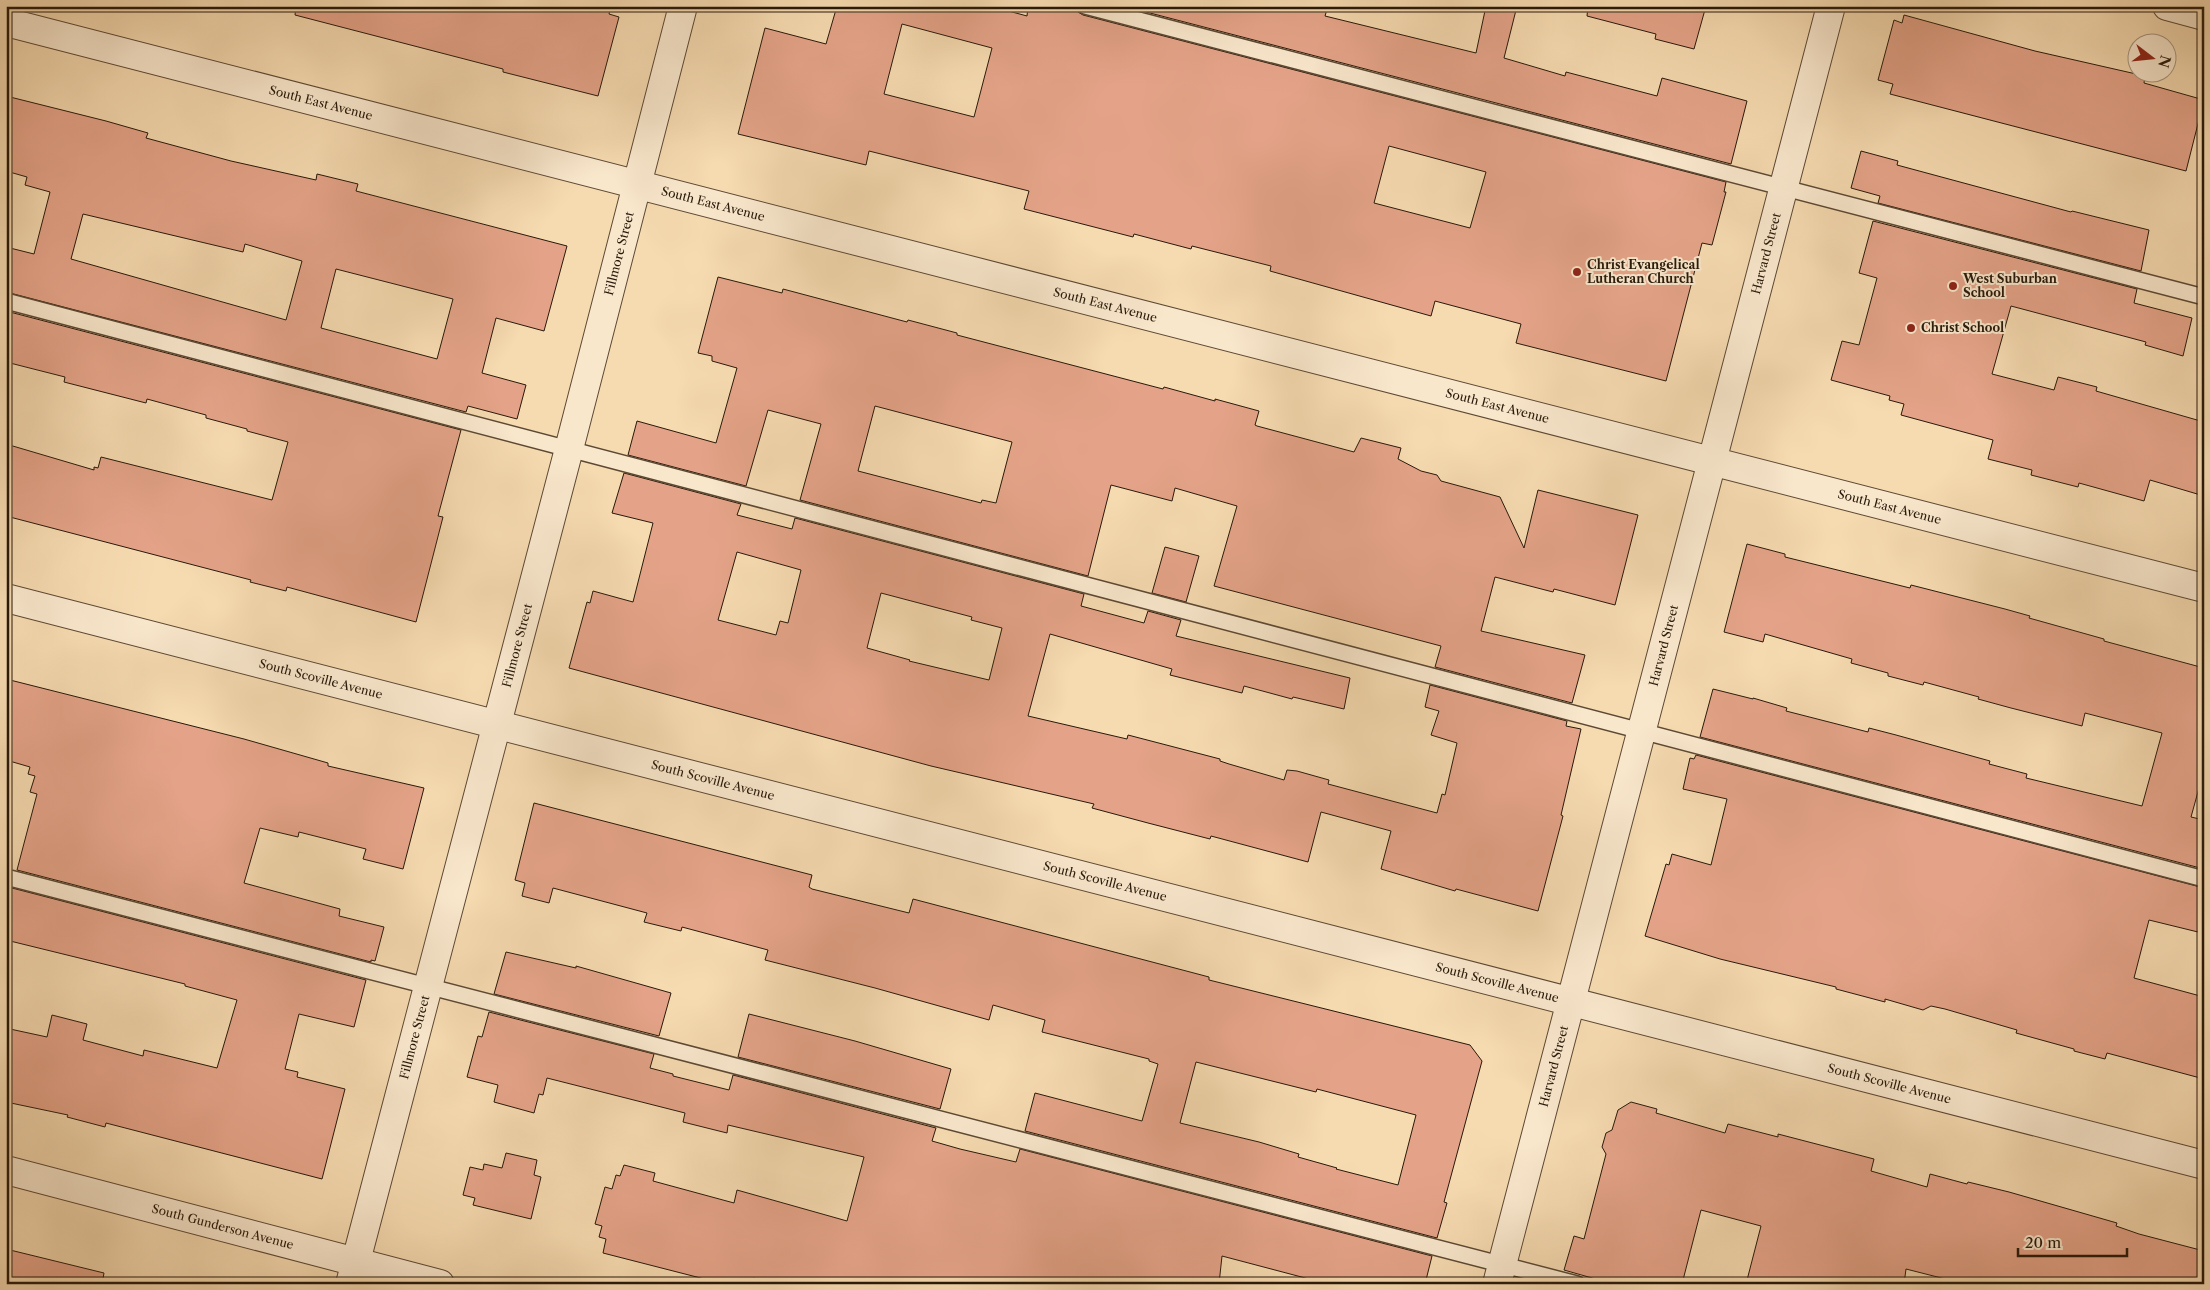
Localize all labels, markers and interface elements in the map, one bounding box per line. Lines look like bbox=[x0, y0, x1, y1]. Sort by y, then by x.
north arrow bbox=[2128, 32, 2178, 82]
text: N bbox=[2154, 53, 2175, 70]
street label: South East Avenue bbox=[267, 82, 375, 123]
street label: South East Avenue bbox=[660, 183, 767, 224]
street label: Fillmore Street bbox=[601, 209, 637, 297]
street label: Harvard Street bbox=[1748, 210, 1784, 296]
place label: Christ Evangelical Lutheran Church bbox=[1587, 257, 1700, 286]
marker: Christ Evangelical Lutheran Church bbox=[1571, 266, 1583, 278]
place label: West Suburban School bbox=[1962, 271, 2058, 300]
marker: West Suburban School bbox=[1947, 280, 1959, 292]
street label: South East Avenue bbox=[1052, 284, 1159, 325]
place label: Christ School bbox=[1921, 320, 2004, 335]
marker: Christ School bbox=[1905, 322, 1917, 334]
street label: South East Avenue bbox=[1444, 385, 1551, 426]
street label: South East Avenue bbox=[1836, 486, 1943, 527]
street label: Fillmore Street bbox=[499, 601, 535, 689]
street label: Harvard Street bbox=[1646, 602, 1681, 688]
street label: South Scoville Avenue bbox=[257, 656, 384, 702]
street label: South Scoville Avenue bbox=[650, 757, 777, 803]
street label: South Scoville Avenue bbox=[1042, 858, 1169, 904]
street label: South Scoville Avenue bbox=[1434, 959, 1561, 1005]
street label: Fillmore Street bbox=[396, 993, 433, 1081]
street label: Harvard Street bbox=[1536, 1023, 1571, 1109]
street label: South Scoville Avenue bbox=[1826, 1060, 1953, 1107]
street label: South Gunderson Avenue bbox=[150, 1201, 296, 1252]
scale bar bbox=[2018, 1225, 2126, 1257]
text: 20 m bbox=[2025, 1233, 2061, 1252]

